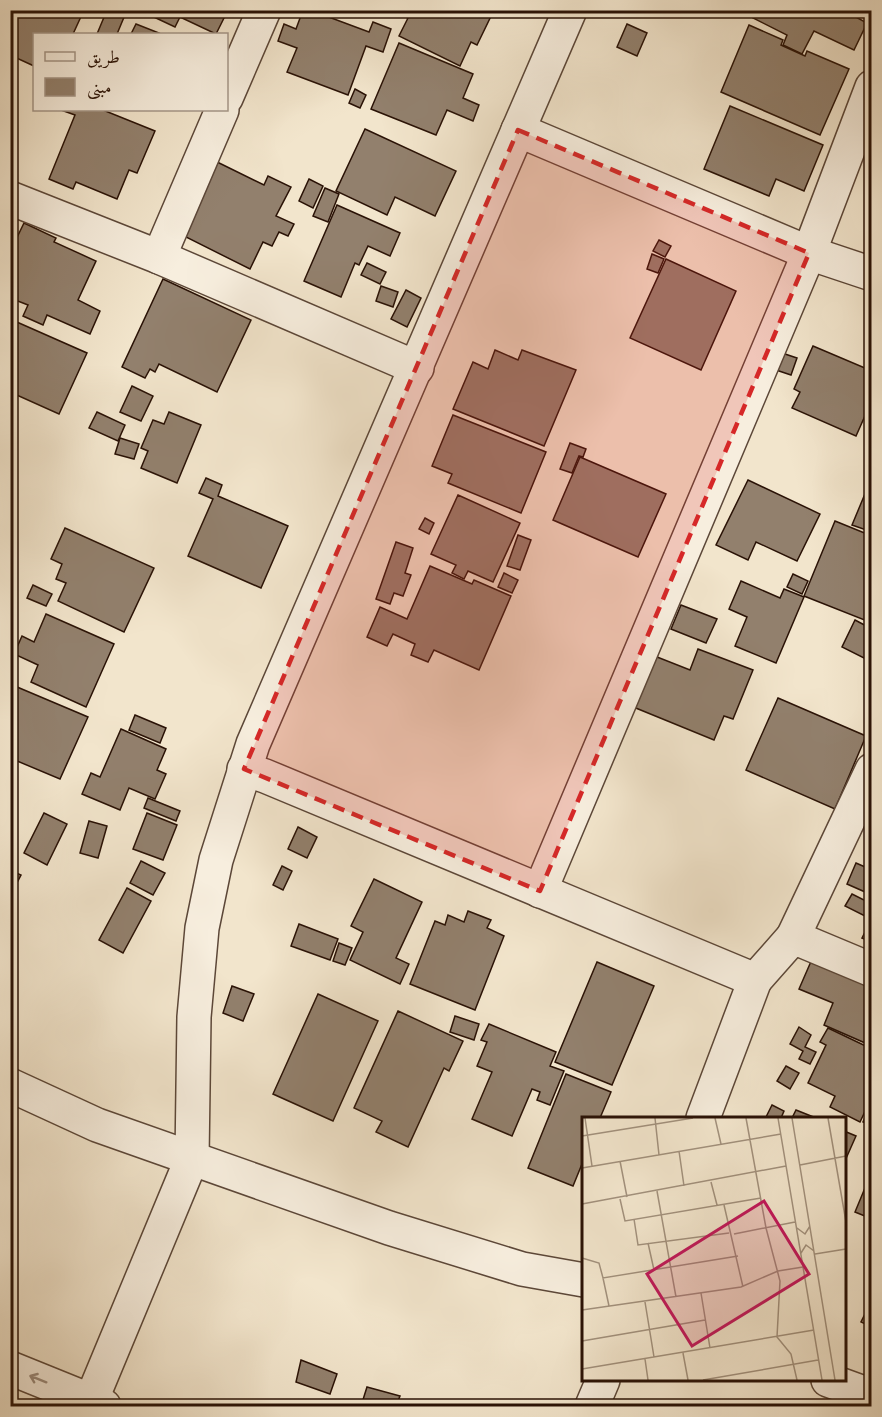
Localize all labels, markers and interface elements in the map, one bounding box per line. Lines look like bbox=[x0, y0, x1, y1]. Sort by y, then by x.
legend bbox=[33, 33, 228, 111]
text: طريق bbox=[87, 46, 120, 71]
text: مبنى bbox=[87, 76, 112, 101]
inset map bbox=[582, 1117, 846, 1381]
one-way arrow bbox=[29, 1373, 47, 1384]

